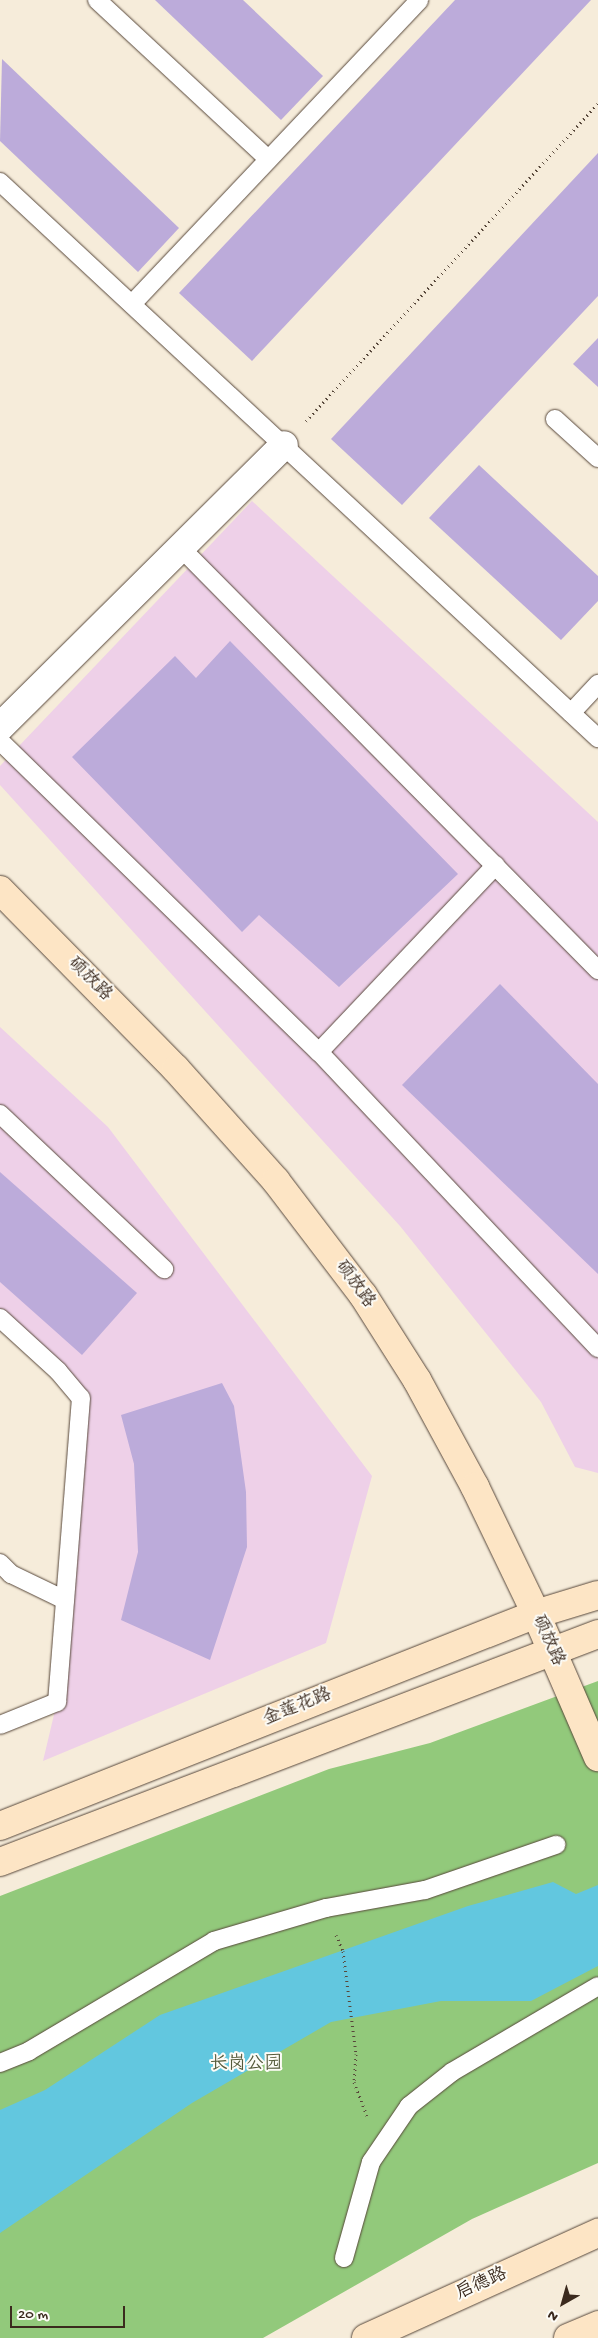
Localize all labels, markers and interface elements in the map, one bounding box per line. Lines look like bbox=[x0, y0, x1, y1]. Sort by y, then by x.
street label: 硕放路 bbox=[62, 953, 116, 1007]
street label: 硕放路 bbox=[329, 1257, 379, 1313]
street label: 硕放路 bbox=[526, 1612, 568, 1670]
street label: 金莲花路 bbox=[261, 1685, 335, 1731]
park label: 长岗公园 bbox=[210, 2054, 282, 2076]
street label: 启德路 bbox=[453, 2264, 511, 2306]
north arrow bbox=[538, 2278, 588, 2328]
scale bar bbox=[12, 2296, 128, 2328]
text: 20 m bbox=[18, 2306, 48, 2324]
text: N bbox=[545, 2306, 562, 2325]

